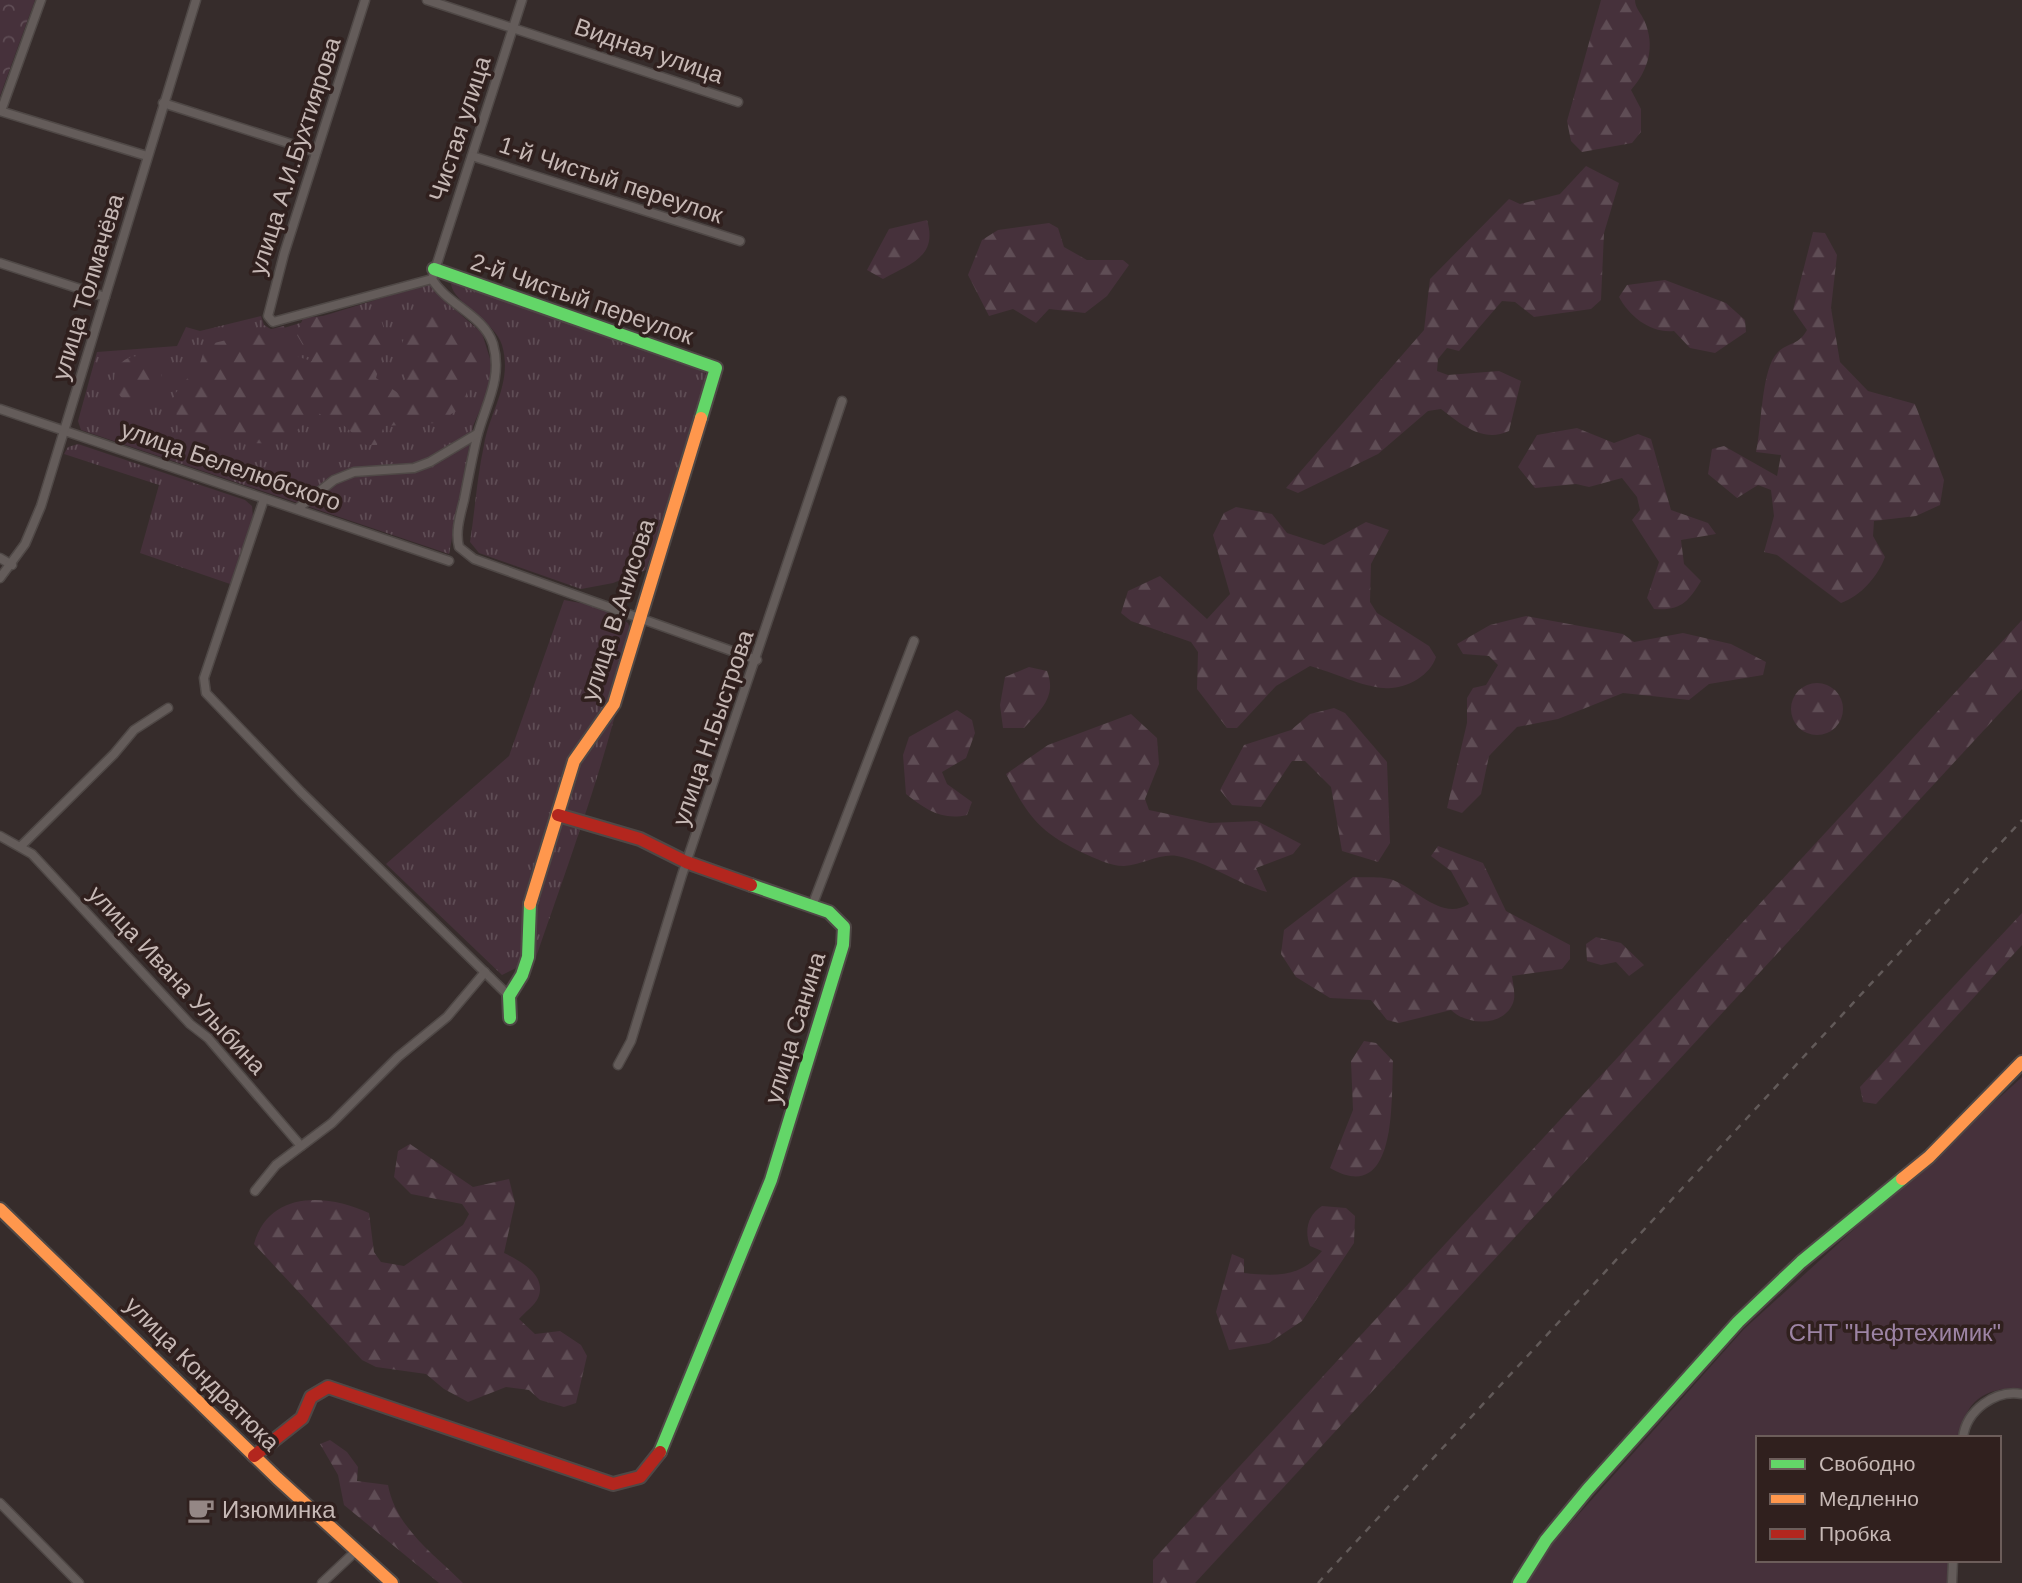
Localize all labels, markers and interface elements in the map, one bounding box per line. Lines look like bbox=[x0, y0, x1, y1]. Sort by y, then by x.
street label: Видная улица bbox=[571, 12, 728, 89]
street label: улица А.И.Бухтиярова bbox=[243, 33, 346, 278]
street label: Чистая улица bbox=[423, 52, 496, 205]
street label: 1-й Чистый переулок bbox=[496, 131, 727, 229]
street label: улица Толмачёва bbox=[46, 190, 129, 383]
street label: 2-й Чистый переулок bbox=[467, 248, 697, 349]
street label: улица Белелюбского bbox=[118, 415, 345, 516]
street label: улица В.Анисова bbox=[575, 515, 660, 704]
street label: улица Н.Быстрова bbox=[666, 626, 759, 829]
street label: улица Ивана Улыбина bbox=[83, 880, 272, 1080]
street label: улица Санина bbox=[759, 948, 831, 1107]
street label: улица Кондратюка bbox=[120, 1291, 285, 1457]
park label: СНТ "Нефтехимик" bbox=[1789, 1319, 2001, 1346]
legend bbox=[1756, 1436, 2001, 1562]
text: Свободно bbox=[1819, 1452, 1916, 1475]
text: Медленно bbox=[1819, 1487, 1919, 1510]
cafe icon: Изюминка bbox=[186, 1495, 216, 1525]
place label: Изюминка bbox=[222, 1496, 336, 1523]
text: Пробка bbox=[1819, 1522, 1891, 1545]

